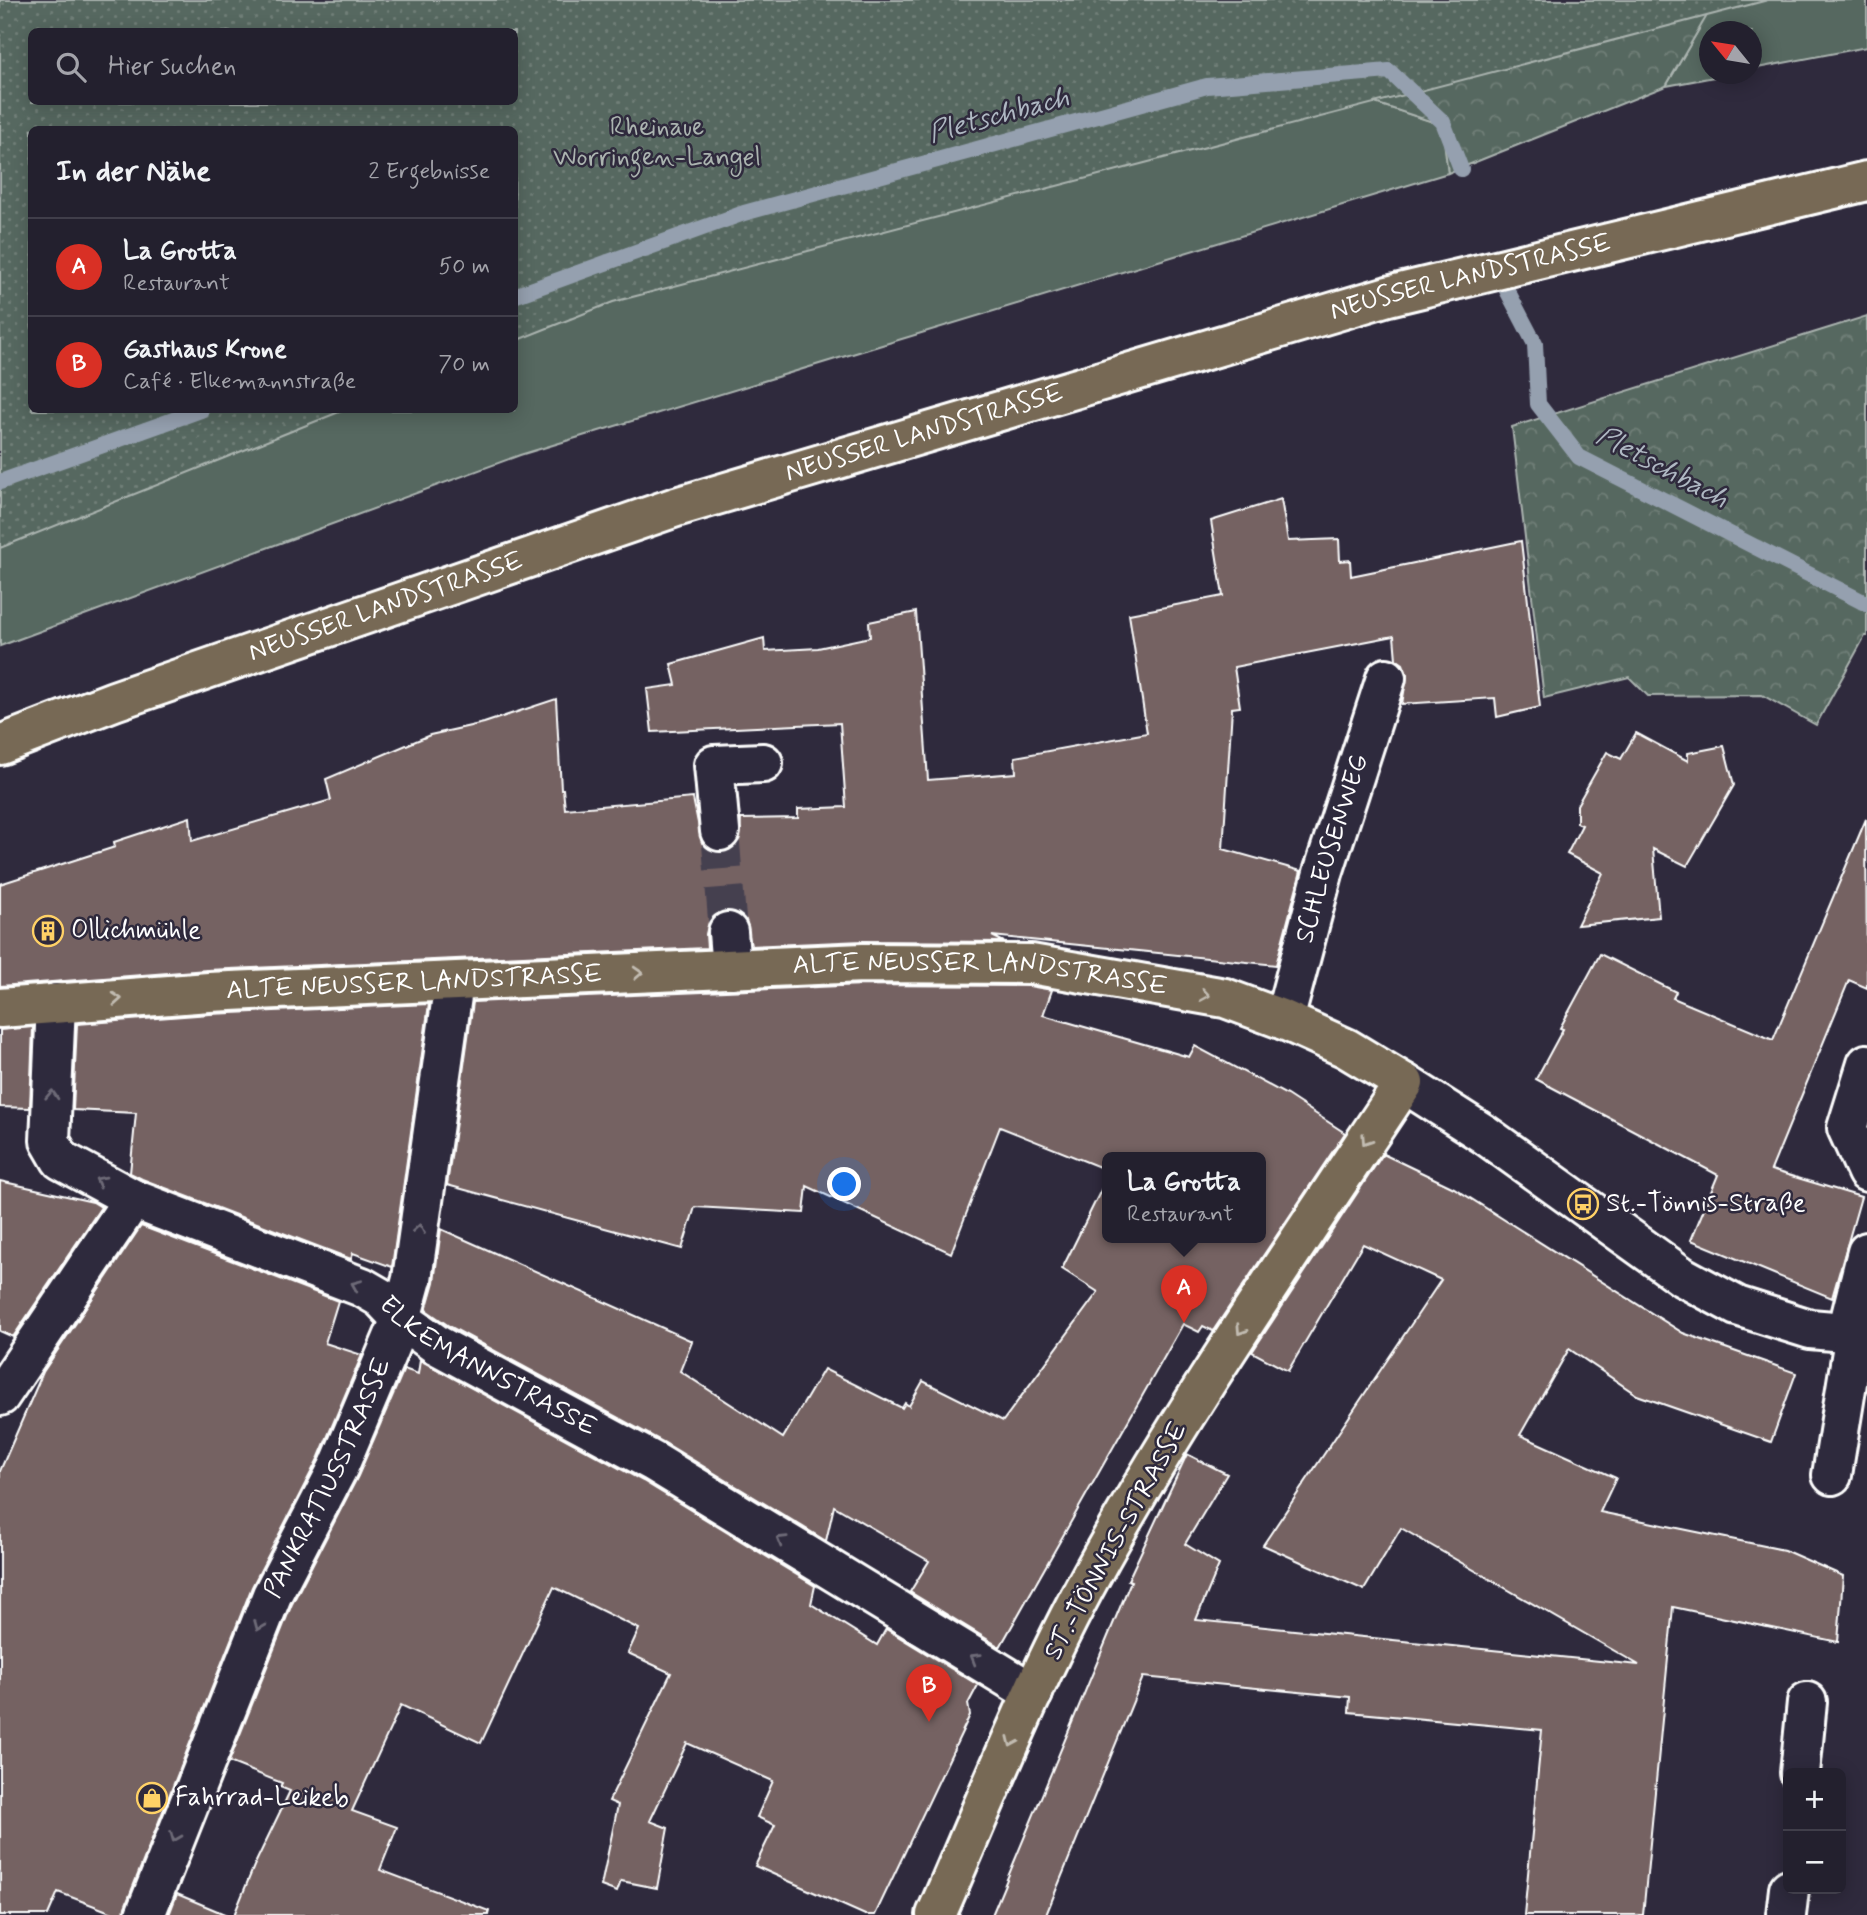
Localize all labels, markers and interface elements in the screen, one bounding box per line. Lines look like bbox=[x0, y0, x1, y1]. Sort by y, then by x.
north arrow bbox=[1699, 21, 1762, 84]
search box bbox=[28, 28, 518, 105]
icon: search bbox=[52, 48, 90, 86]
text: Hier suchen bbox=[108, 50, 236, 84]
water label: Pletschbach bbox=[925, 79, 1073, 153]
park label: Rheinaue Worringen-Langel bbox=[553, 111, 761, 178]
text: In der Nähe bbox=[56, 152, 211, 191]
text: 2 Ergebnisse bbox=[368, 157, 490, 187]
street label: NEUSSER LANDSTRASSE bbox=[1326, 226, 1614, 329]
text: La Grotta bbox=[123, 235, 237, 269]
text: A bbox=[71, 252, 87, 282]
text: 50 m bbox=[439, 252, 490, 282]
text: Restaurant bbox=[123, 269, 230, 299]
text: Gasthaus Krone bbox=[123, 333, 287, 367]
text: B bbox=[72, 350, 86, 380]
text: 70 m bbox=[438, 350, 490, 380]
text: Café · Elkemannstraße bbox=[123, 367, 356, 397]
street label: NEUSSER LANDSTRASSE bbox=[782, 376, 1068, 491]
water label: Pletschbach bbox=[1590, 418, 1734, 518]
street label: NEUSSER LANDSTRASSE bbox=[244, 544, 528, 670]
street label: SCHLEUSENWEG bbox=[1288, 750, 1377, 947]
building icon: Ollichmühle bbox=[31, 914, 65, 948]
place label: Ollichmühle bbox=[71, 914, 201, 948]
street label: ALTE NEUSSER LANDSTRASSE bbox=[792, 946, 1170, 1005]
street label: ALTE NEUSSER LANDSTRASSE bbox=[225, 958, 603, 1008]
one-way arrow bbox=[632, 966, 643, 981]
one-way arrow bbox=[1199, 986, 1211, 1001]
one-way arrow bbox=[112, 991, 123, 1006]
one-way arrow bbox=[45, 1089, 60, 1100]
one-way arrow bbox=[1362, 1132, 1375, 1145]
popup bbox=[1102, 1152, 1266, 1243]
text: La Grotta bbox=[1127, 1166, 1241, 1200]
your location bbox=[827, 1167, 861, 1201]
one-way arrow bbox=[95, 1176, 107, 1189]
bus stop icon: St.-Tönnis-Straße bbox=[1566, 1187, 1600, 1221]
place label: St.-Tönnis-Straße bbox=[1606, 1187, 1806, 1221]
text: Restaurant bbox=[1127, 1200, 1234, 1230]
one-way arrow bbox=[412, 1223, 427, 1235]
pin: A bbox=[1161, 1265, 1207, 1323]
one-way arrow bbox=[350, 1280, 362, 1294]
street label: ELKEMANNSTRASSE bbox=[371, 1289, 602, 1445]
one-way arrow bbox=[1237, 1322, 1250, 1335]
street label: PANKRATIUSSTRASSE bbox=[256, 1353, 400, 1604]
street label: ST.-TÖNNIS-STRASSE bbox=[1036, 1416, 1196, 1666]
one-way arrow bbox=[775, 1535, 788, 1548]
one-way arrow bbox=[254, 1619, 268, 1631]
one-way arrow bbox=[970, 1653, 983, 1666]
pin: B bbox=[906, 1664, 952, 1722]
one-way arrow bbox=[1006, 1735, 1020, 1747]
map controls bbox=[1783, 1768, 1846, 1894]
button: + bbox=[1783, 1768, 1846, 1831]
shop icon: Fahrrad-Leikeb bbox=[135, 1781, 169, 1815]
place label: Fahrrad-Leikeb bbox=[175, 1781, 349, 1815]
one-way arrow bbox=[170, 1831, 184, 1843]
button: − bbox=[1783, 1831, 1846, 1894]

